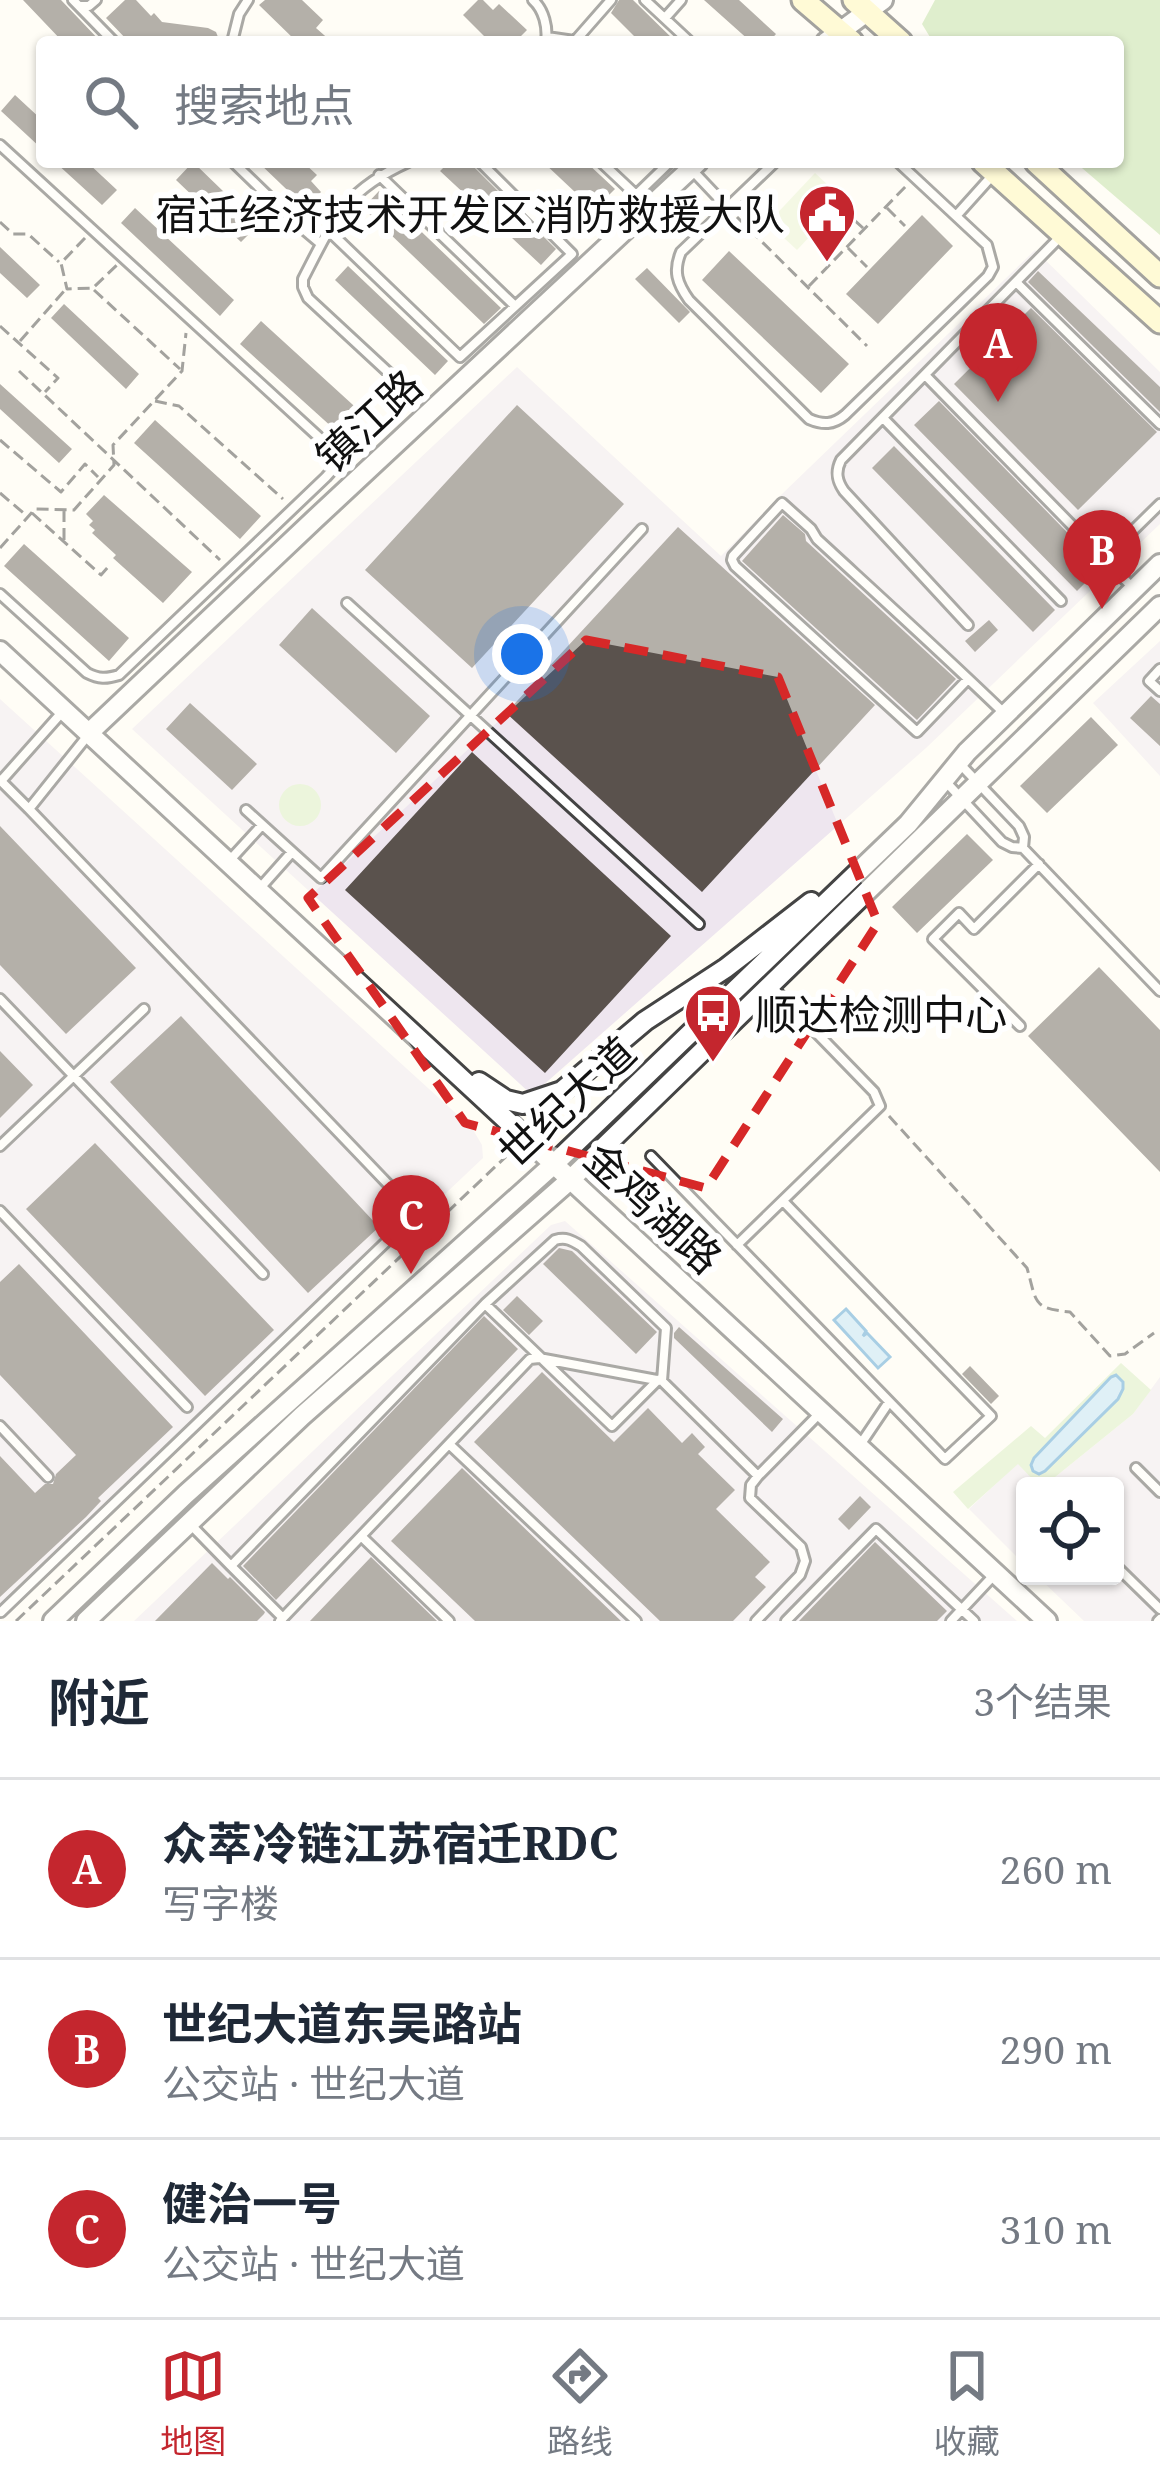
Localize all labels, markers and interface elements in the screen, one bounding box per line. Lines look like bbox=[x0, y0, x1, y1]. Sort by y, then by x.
search box bbox=[36, 36, 1124, 168]
icon: search bbox=[78, 69, 144, 135]
text: 搜索地点 bbox=[174, 74, 354, 135]
public building icon: 宿迁经济技术开发区消防救援大队 bbox=[796, 182, 858, 264]
place label: 宿迁经济技术开发区消防救援大队 bbox=[155, 185, 785, 242]
pin: A bbox=[959, 303, 1037, 402]
street label: 镇江路 bbox=[302, 356, 434, 484]
pin: B bbox=[1063, 510, 1141, 609]
your location bbox=[492, 624, 552, 684]
bus stop icon: 顺达检测中心 bbox=[682, 982, 744, 1064]
place label: 顺达检测中心 bbox=[755, 985, 1007, 1042]
street label: 世纪大道 bbox=[485, 1023, 647, 1179]
street label: 金鸡湖路 bbox=[573, 1129, 735, 1285]
pin: C bbox=[372, 1175, 450, 1274]
map controls bbox=[1016, 1477, 1124, 1585]
button: locate bbox=[1016, 1477, 1124, 1585]
text: 附近 bbox=[48, 1666, 150, 1736]
text: 3个结果 bbox=[973, 1674, 1112, 1727]
text: 众萃冷链江苏宿迁RDC bbox=[162, 1812, 619, 1873]
text: A bbox=[72, 1842, 102, 1895]
text: 260 m bbox=[1000, 1842, 1112, 1895]
text: 写字楼 bbox=[162, 1876, 279, 1929]
text: 世纪大道东吴路站 bbox=[162, 1992, 522, 2053]
text: B bbox=[74, 2022, 100, 2075]
text: 290 m bbox=[1000, 2022, 1112, 2075]
text: 公交站 · 世纪大道 bbox=[162, 2056, 465, 2109]
text: 健治一号 bbox=[162, 2172, 342, 2233]
text: C bbox=[74, 2202, 100, 2255]
text: 310 m bbox=[1000, 2202, 1112, 2255]
text: 公交站 · 世纪大道 bbox=[162, 2236, 465, 2289]
tab: 地图 bbox=[160, 2343, 226, 2463]
tab: 路线 bbox=[547, 2343, 613, 2463]
tab: 收藏 bbox=[934, 2343, 1000, 2463]

